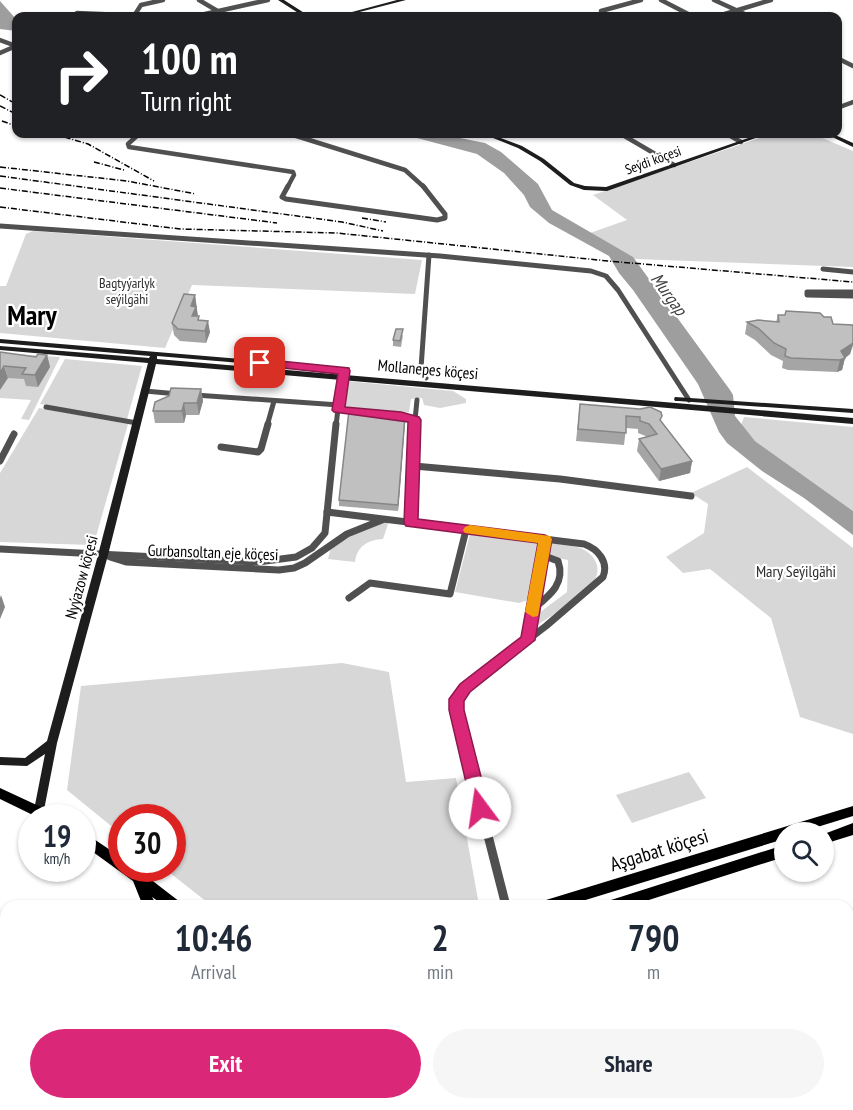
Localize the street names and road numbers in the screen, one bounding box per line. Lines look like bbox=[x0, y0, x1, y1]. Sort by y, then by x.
street label: Seýdi köçesi bbox=[622, 142, 684, 178]
street label: Mollanepes köçesi bbox=[377, 355, 479, 383]
street label: Nyýazow köçesi bbox=[60, 533, 102, 621]
street label: Gurbansoltan eje köçesi bbox=[147, 540, 279, 564]
street label: Aşgabat köçesi bbox=[607, 823, 711, 877]

